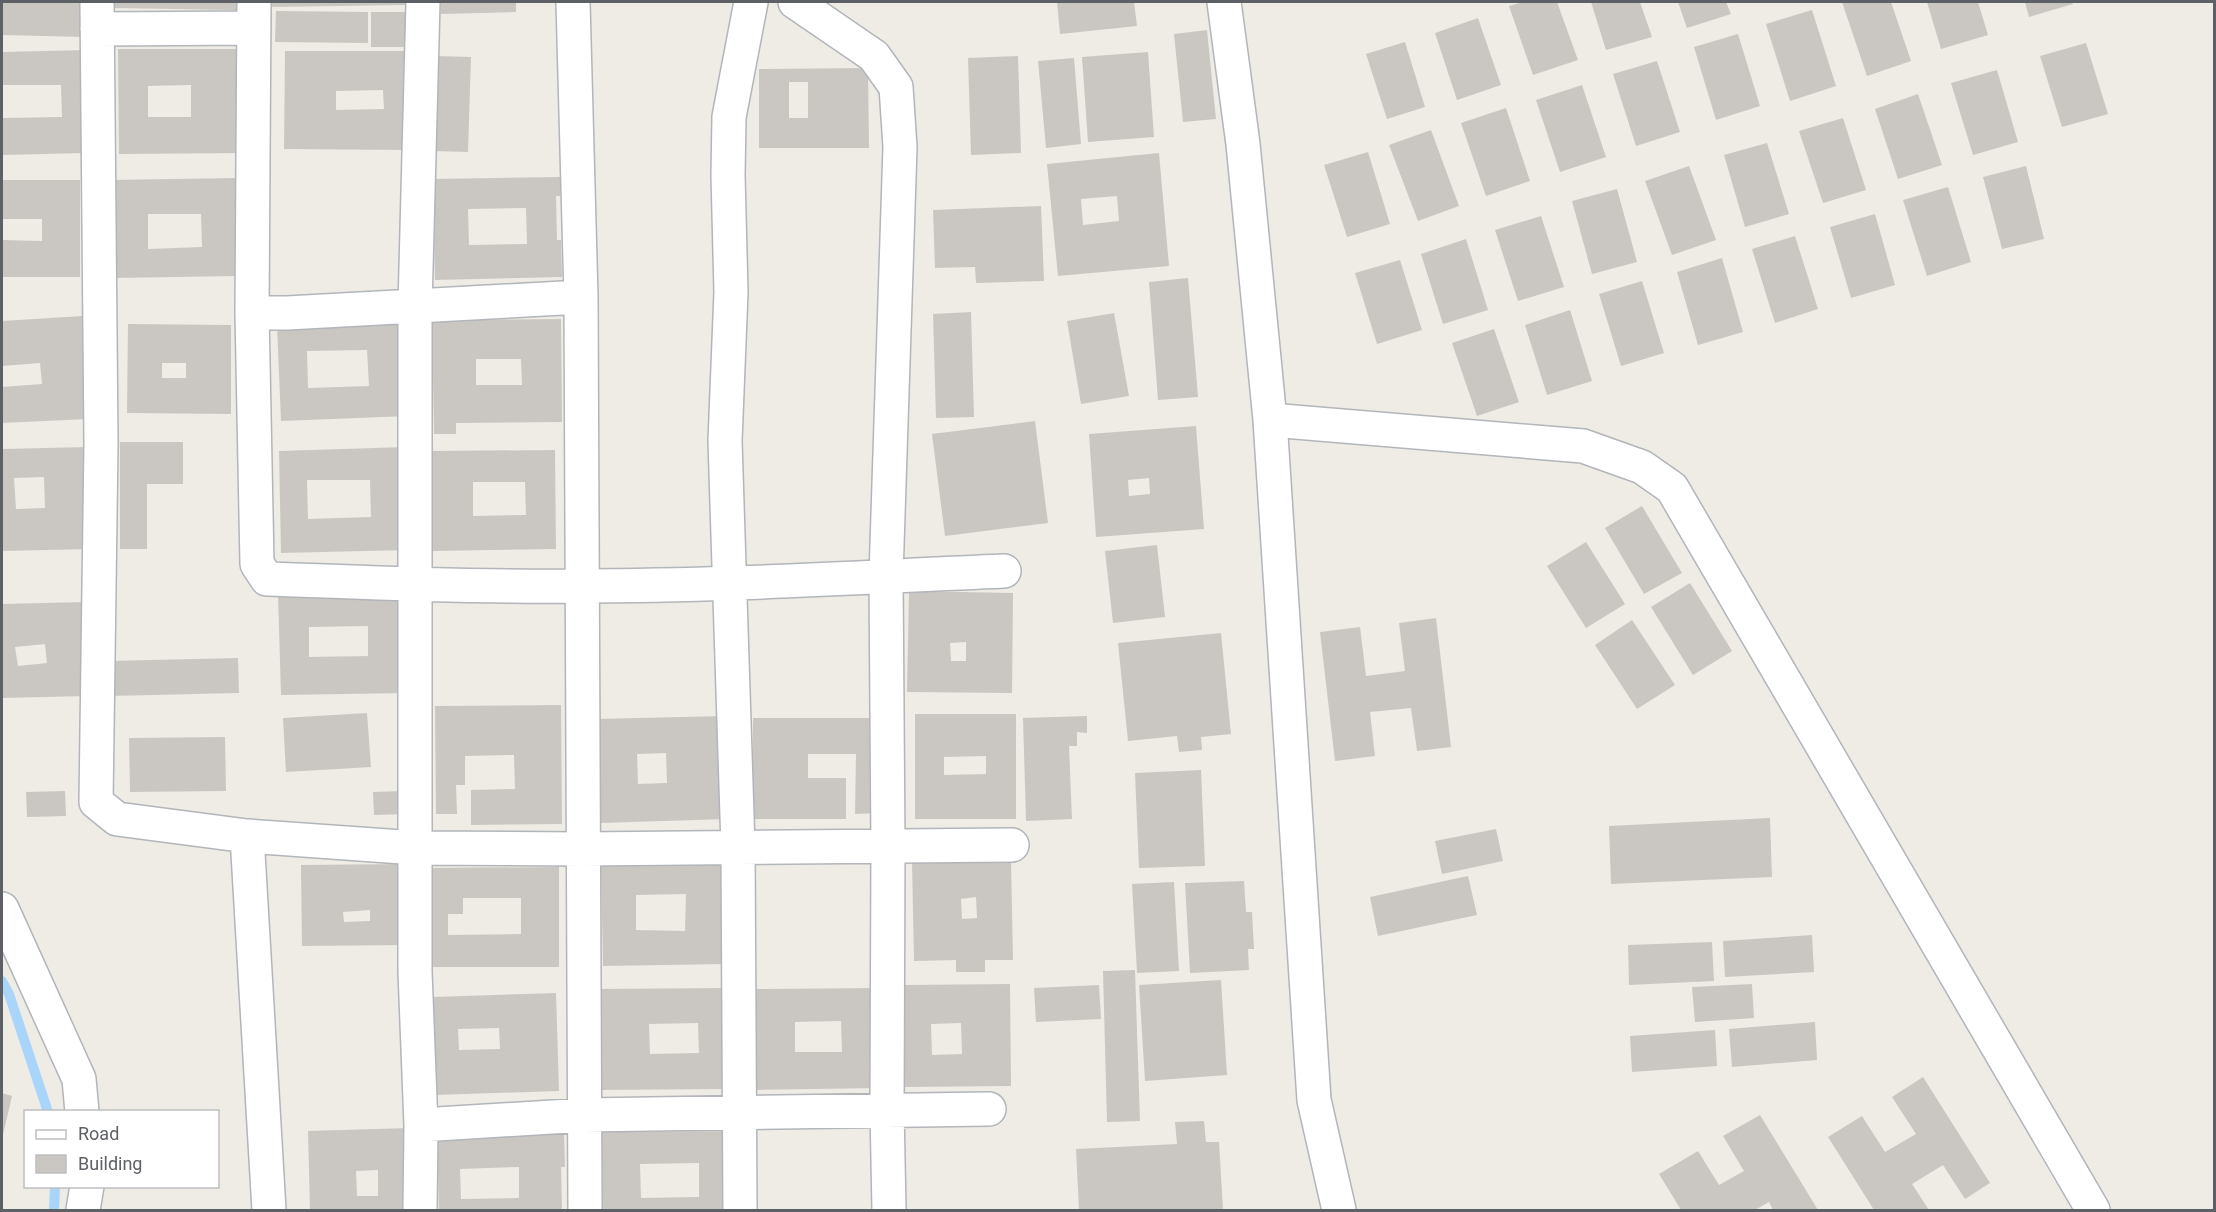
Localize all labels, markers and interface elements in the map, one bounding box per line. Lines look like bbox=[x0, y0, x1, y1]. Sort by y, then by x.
legend bbox=[24, 1110, 219, 1188]
text: Road bbox=[78, 1123, 119, 1144]
text: Building bbox=[78, 1153, 142, 1174]

